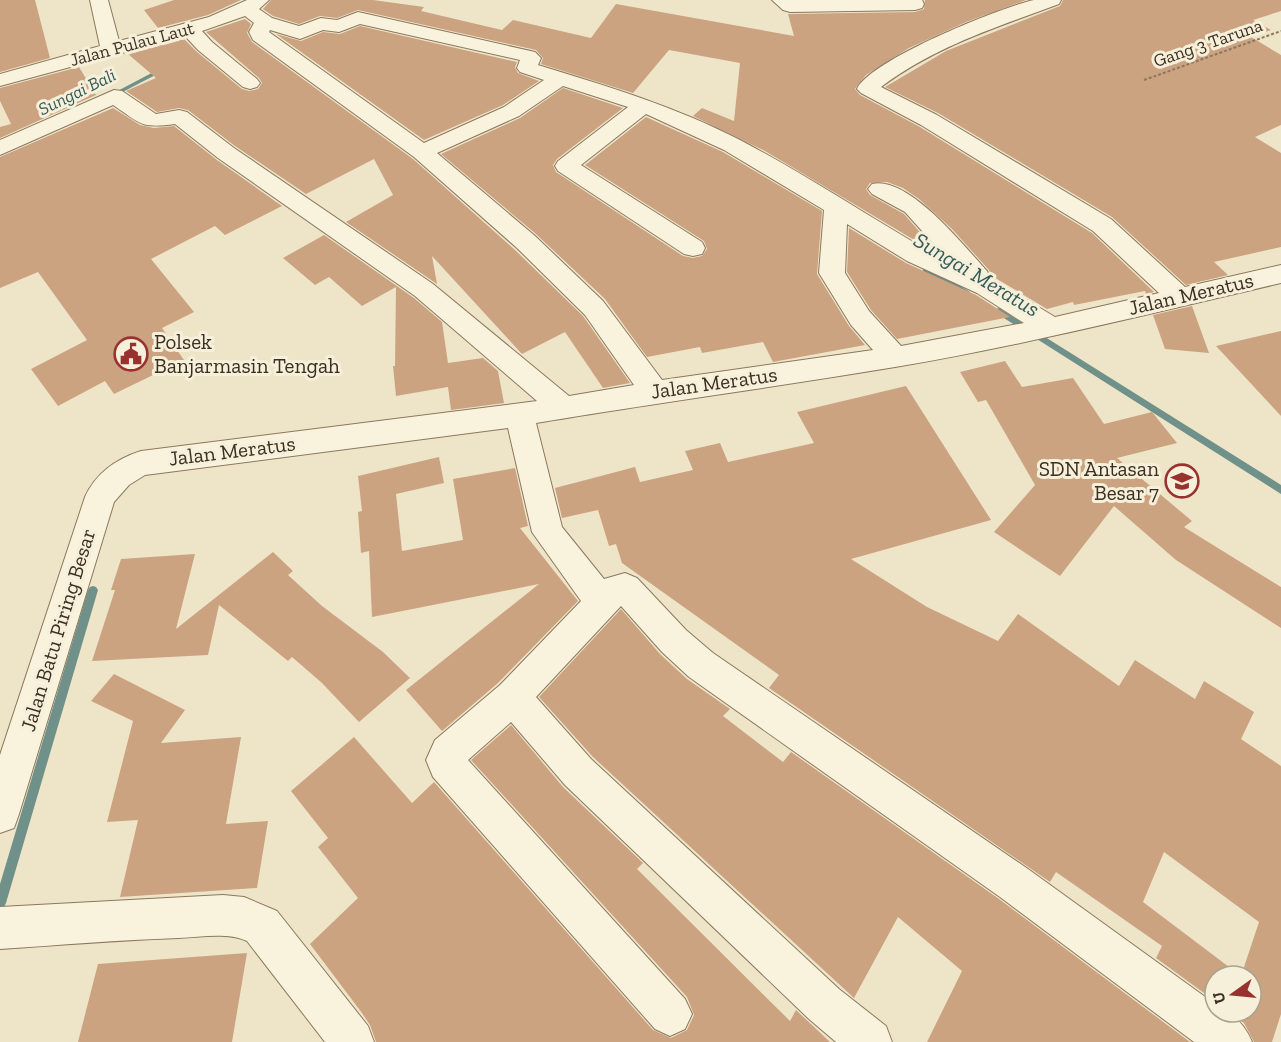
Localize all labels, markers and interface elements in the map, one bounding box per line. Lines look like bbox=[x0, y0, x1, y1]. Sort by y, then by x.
street label: Gang 3 Taruna bbox=[1151, 14, 1266, 72]
street label: Jalan Pulau Laut bbox=[67, 17, 197, 71]
water label: Sungai Bali bbox=[35, 64, 119, 120]
water label: Sungai Meratus bbox=[909, 226, 1045, 323]
street label: Jalan Meratus bbox=[1126, 267, 1256, 320]
place label: Polsek Banjarmasin Tengah bbox=[154, 329, 340, 379]
public building icon: Polsek Banjarmasin Tengah bbox=[113, 336, 149, 372]
street label: Jalan Meratus bbox=[649, 361, 779, 404]
street label: Jalan Meratus bbox=[167, 430, 297, 471]
place label: SDN Antasan Besar 7 bbox=[1039, 456, 1159, 505]
school or university icon: SDN Antasan Besar 7 bbox=[1164, 463, 1200, 499]
street label: Jalan Batu Piring Besar bbox=[15, 526, 100, 734]
north arrow bbox=[1203, 964, 1263, 1024]
text: U bbox=[1208, 989, 1230, 1006]

